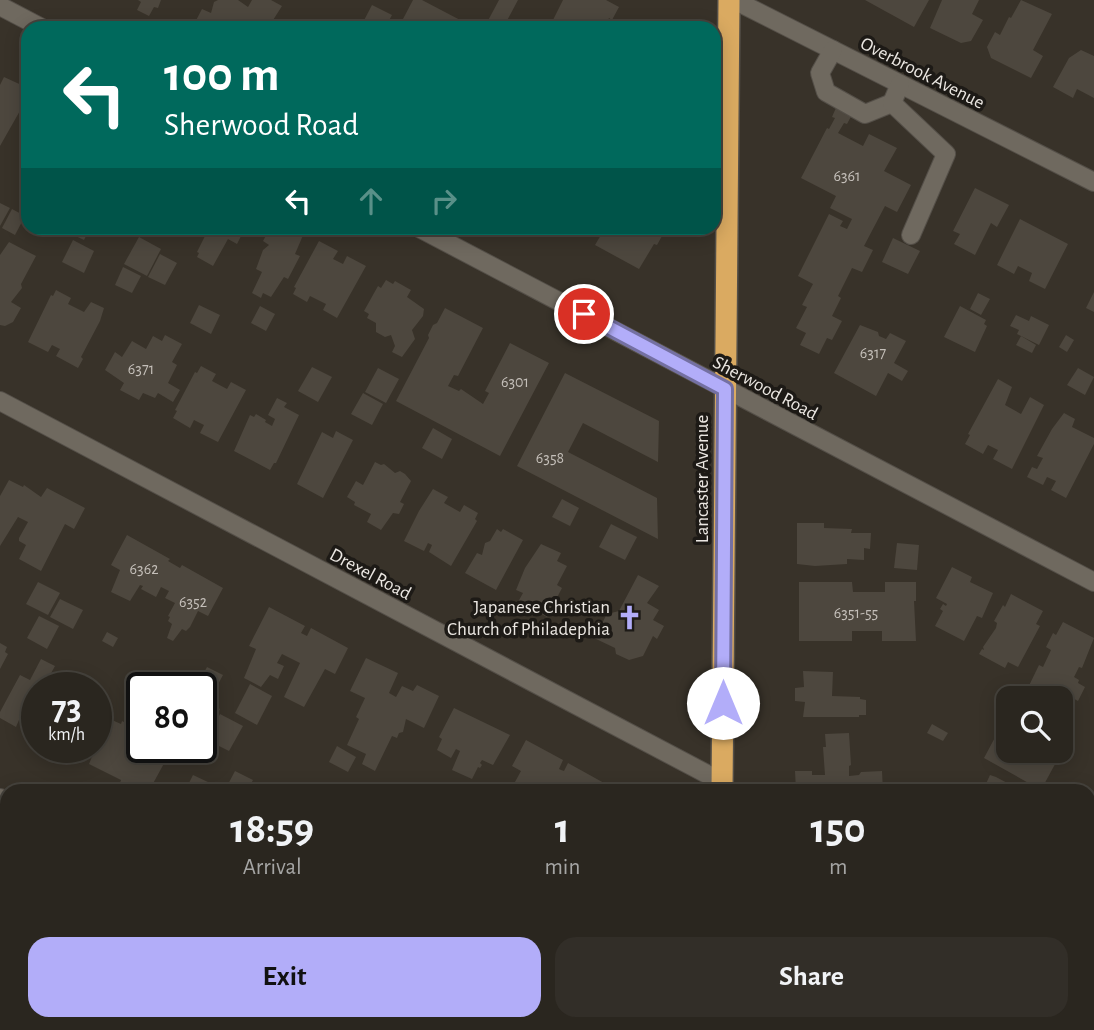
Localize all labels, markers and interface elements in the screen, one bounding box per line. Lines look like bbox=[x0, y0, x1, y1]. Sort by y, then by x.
street label: Overbrook Avenue bbox=[857, 34, 987, 113]
icon: left bbox=[49, 49, 140, 140]
text: 100 m bbox=[164, 51, 280, 100]
text: Sherwood Road bbox=[164, 109, 359, 141]
house number: 6361 bbox=[833, 168, 861, 184]
icon: left bbox=[279, 182, 317, 220]
icon: ahead bbox=[352, 182, 390, 220]
icon: right bbox=[425, 182, 463, 220]
pin bbox=[554, 284, 614, 344]
icon: arrive bbox=[565, 295, 603, 333]
house number: 6317 bbox=[860, 345, 886, 361]
street label: Sherwood Road bbox=[710, 353, 821, 424]
house number: 6371 bbox=[128, 361, 154, 377]
house number: 6301 bbox=[501, 374, 529, 390]
street label: Lancaster Avenue bbox=[693, 415, 712, 543]
house number: 6358 bbox=[536, 450, 564, 466]
street label: Drexel Road bbox=[326, 545, 414, 604]
house number: 6362 bbox=[130, 561, 158, 577]
house number: 6352 bbox=[179, 594, 207, 610]
place label: Japanese Christian Church of Philadephia bbox=[447, 598, 610, 639]
church icon: Japanese Christian Church of Philadephia bbox=[616, 603, 644, 631]
house number: 6351-55 bbox=[834, 605, 878, 621]
position arrow bbox=[686, 666, 760, 740]
speed limit sign: 80 bbox=[126, 672, 217, 763]
map controls bbox=[996, 686, 1073, 763]
button: search bbox=[996, 686, 1073, 763]
text: 73 bbox=[51, 691, 82, 726]
text: km/h bbox=[48, 726, 85, 744]
text: 18:59 bbox=[230, 808, 314, 850]
text: 1 bbox=[555, 808, 570, 850]
text: 150 bbox=[811, 808, 866, 850]
text: Arrival bbox=[243, 856, 302, 879]
text: min bbox=[544, 856, 580, 879]
text: m bbox=[829, 856, 847, 879]
button: Exit bbox=[28, 937, 541, 1017]
button: Share bbox=[555, 937, 1068, 1017]

